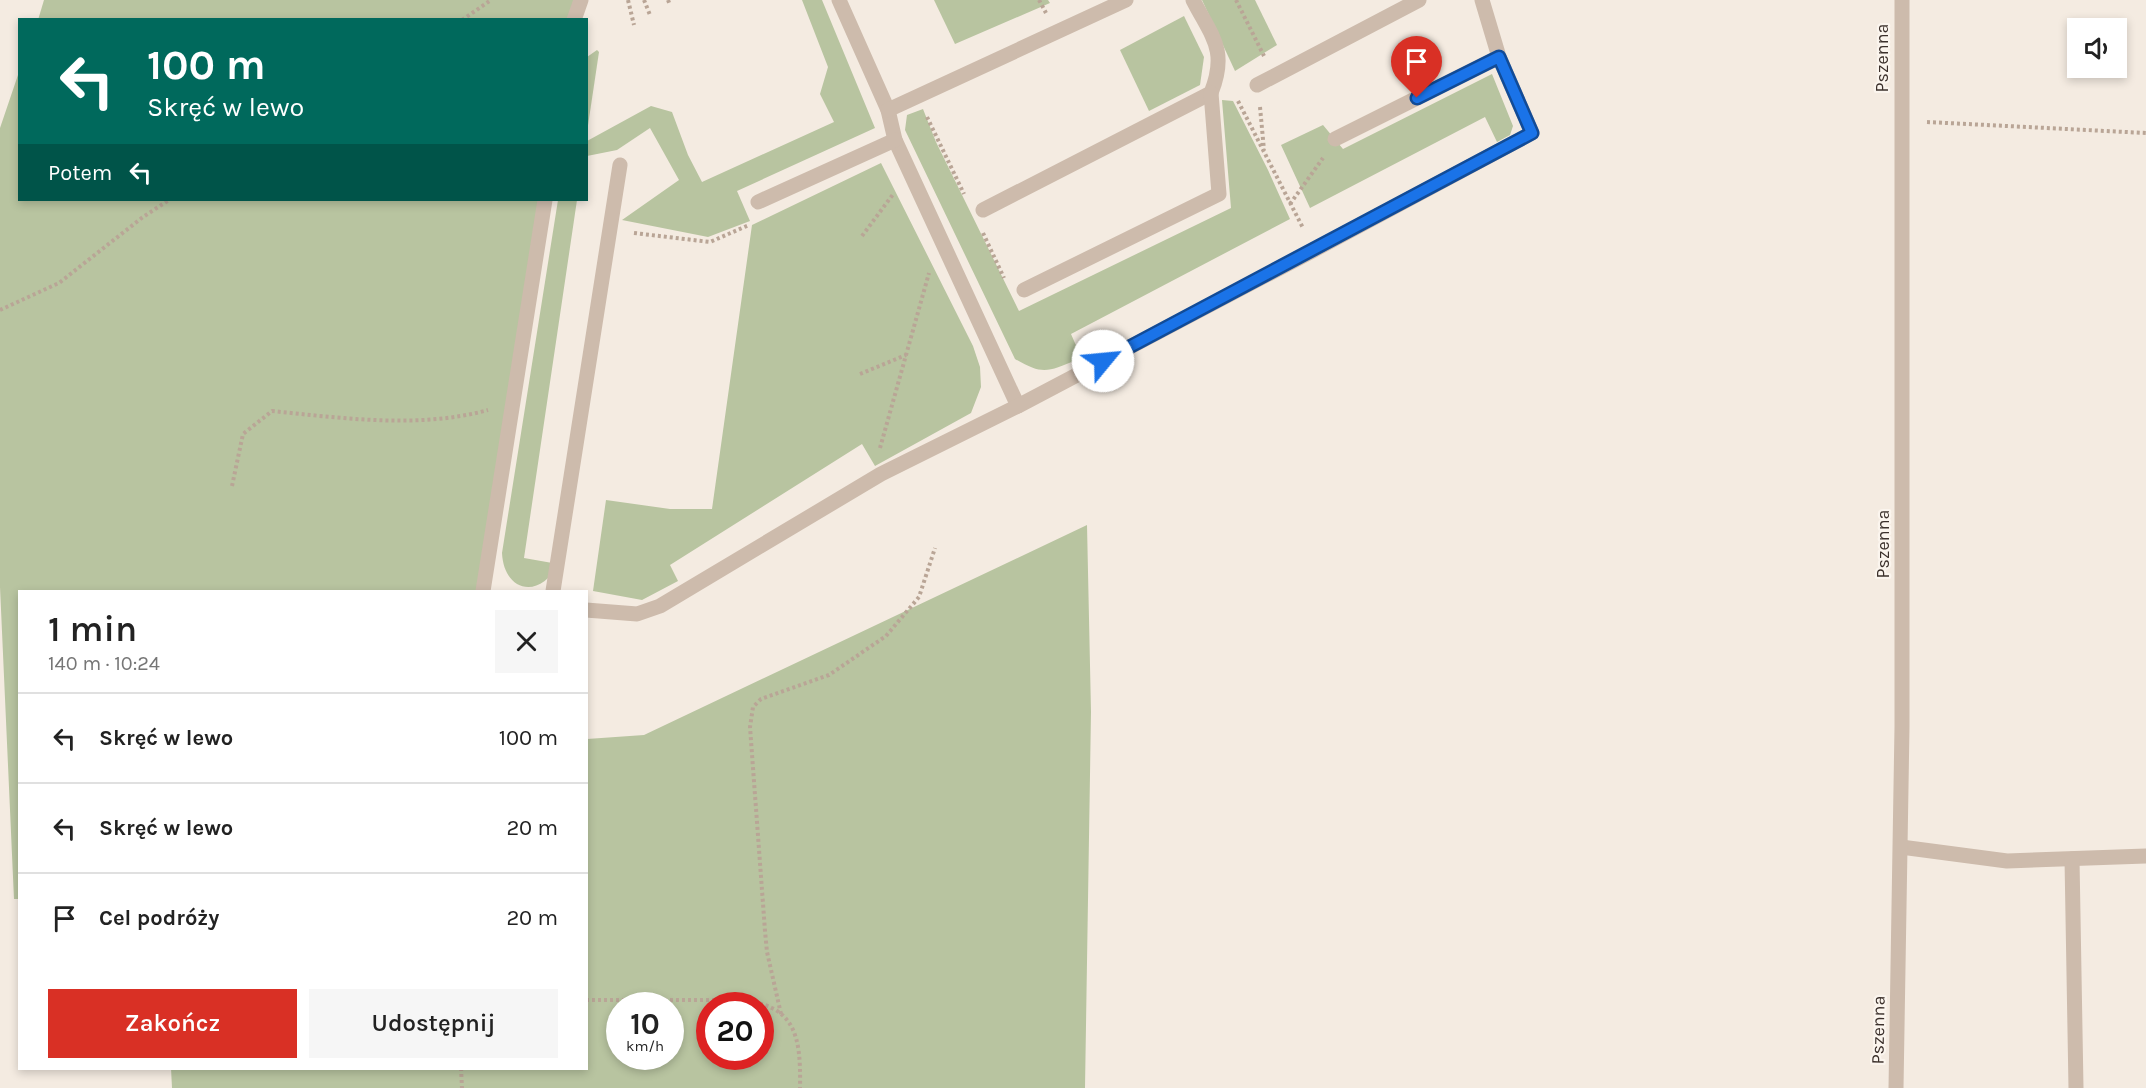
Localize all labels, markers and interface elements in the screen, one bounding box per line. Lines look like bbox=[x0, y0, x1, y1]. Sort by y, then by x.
map controls bbox=[2067, 18, 2127, 78]
button: sound bbox=[2067, 18, 2127, 78]
street label: Pszenna bbox=[1871, 24, 1893, 92]
pin bbox=[1391, 36, 1442, 98]
text: 100 m bbox=[147, 40, 266, 90]
icon: left bbox=[48, 42, 126, 120]
icon: arrive bbox=[1400, 45, 1433, 78]
text: Skręć w lewo bbox=[147, 91, 304, 123]
icon: left bbox=[124, 156, 157, 189]
text: Potem bbox=[48, 160, 112, 186]
position arrow bbox=[1071, 329, 1135, 393]
street label: Pszenna bbox=[1872, 510, 1894, 578]
text: 1 min bbox=[48, 608, 137, 650]
button: close bbox=[495, 610, 558, 673]
text: 140 m · 10:24 bbox=[48, 652, 160, 675]
icon: left bbox=[48, 722, 81, 755]
text: Skręć w lewo bbox=[99, 725, 233, 751]
text: 100 m bbox=[499, 725, 558, 751]
icon: left bbox=[48, 812, 81, 845]
text: Skręć w lewo bbox=[99, 815, 233, 841]
text: 20 m bbox=[506, 815, 558, 841]
icon: arrive bbox=[48, 902, 81, 935]
text: Cel podróży bbox=[99, 905, 219, 931]
text: 20 m bbox=[506, 905, 558, 931]
button: Zakończ bbox=[48, 989, 297, 1058]
button: Udostępnij bbox=[309, 989, 558, 1058]
speed limit sign: 20 bbox=[696, 992, 774, 1070]
street label: Pszenna bbox=[1866, 995, 1890, 1065]
text: 10 bbox=[630, 1006, 660, 1042]
text: km/h bbox=[626, 1037, 664, 1055]

